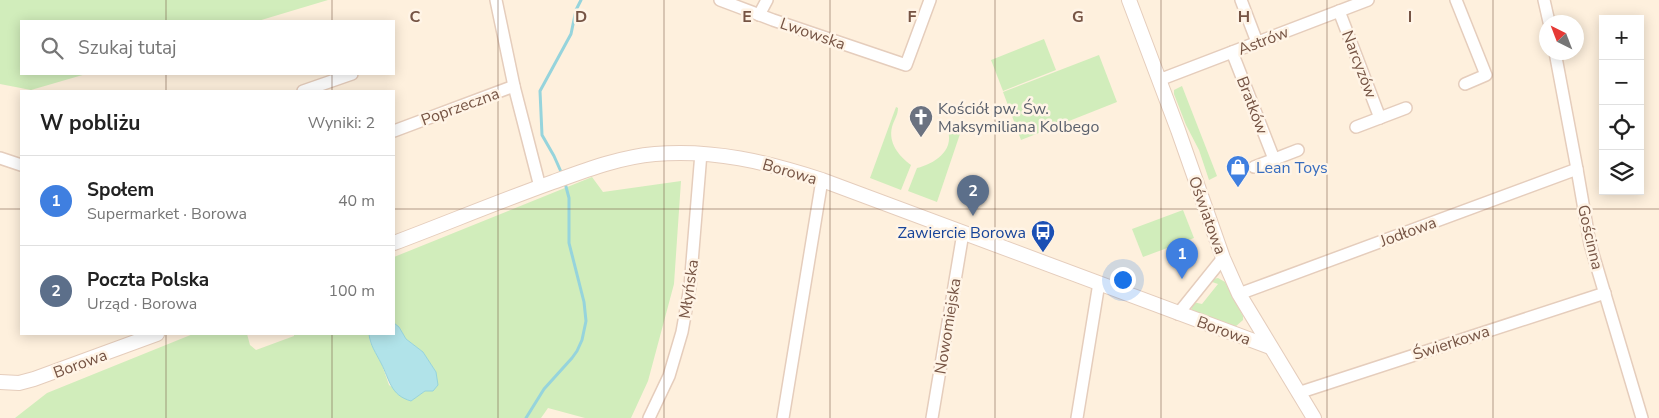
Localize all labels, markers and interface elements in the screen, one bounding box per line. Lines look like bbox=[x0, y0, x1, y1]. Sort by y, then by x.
text: C bbox=[410, 6, 421, 28]
text: D bbox=[575, 6, 587, 28]
text: E bbox=[742, 6, 752, 28]
text: F bbox=[908, 6, 917, 28]
text: G bbox=[1072, 6, 1084, 28]
text: H bbox=[1238, 6, 1250, 28]
text: I bbox=[1408, 6, 1412, 28]
street label: Lwowska bbox=[777, 13, 848, 55]
north arrow bbox=[1539, 15, 1584, 60]
map controls bbox=[1599, 15, 1644, 195]
button: + bbox=[1599, 15, 1644, 60]
search box bbox=[20, 20, 395, 75]
street label: Astrów bbox=[1235, 21, 1292, 61]
street label: Narcyzów bbox=[1336, 27, 1382, 102]
icon: search bbox=[38, 34, 66, 62]
text: Szukaj tutaj bbox=[78, 35, 177, 61]
button: − bbox=[1599, 60, 1644, 105]
street label: Bratków bbox=[1231, 73, 1273, 138]
street label: Poprzeczna bbox=[418, 83, 503, 131]
place label: Kościół pw. Św. Maksymiliana Kolbego bbox=[938, 98, 1099, 138]
church icon: Kościół pw. Św. Maksymiliana Kolbego bbox=[908, 104, 934, 138]
button: locate bbox=[1599, 105, 1644, 150]
text: W pobliżu bbox=[40, 109, 141, 137]
text: Wyniki: 2 bbox=[308, 112, 375, 134]
button: layers bbox=[1599, 150, 1644, 195]
street label: Borowa bbox=[760, 154, 820, 190]
shop icon: Lean Toys bbox=[1225, 154, 1251, 188]
place label: Lean Toys bbox=[1256, 157, 1328, 179]
street label: Oświatowa bbox=[1183, 173, 1231, 257]
pin: 2 bbox=[957, 175, 989, 216]
text: Społem bbox=[87, 177, 154, 203]
text: 1 bbox=[51, 190, 61, 212]
text: 40 m bbox=[338, 190, 375, 212]
text: Supermarket · Borowa bbox=[87, 203, 247, 225]
street label: Gościnna bbox=[1572, 203, 1608, 272]
street label: Jodłowa bbox=[1376, 212, 1440, 253]
bus stop icon: Zawiercie Borowa bbox=[1030, 219, 1056, 253]
place label: Zawiercie Borowa bbox=[897, 222, 1026, 244]
pin: 1 bbox=[1166, 238, 1198, 279]
street label: Młyńska bbox=[674, 258, 704, 320]
text: Poczta Polska bbox=[87, 267, 209, 293]
your location bbox=[1110, 267, 1136, 293]
street label: Nowomiejska bbox=[930, 277, 966, 376]
text: 2 bbox=[51, 280, 61, 302]
text: 100 m bbox=[328, 280, 375, 302]
text: Urząd · Borowa bbox=[87, 293, 197, 315]
street label: Borowa bbox=[1194, 311, 1254, 351]
street label: Świerkowa bbox=[1410, 320, 1493, 366]
street label: Borowa bbox=[50, 344, 110, 384]

